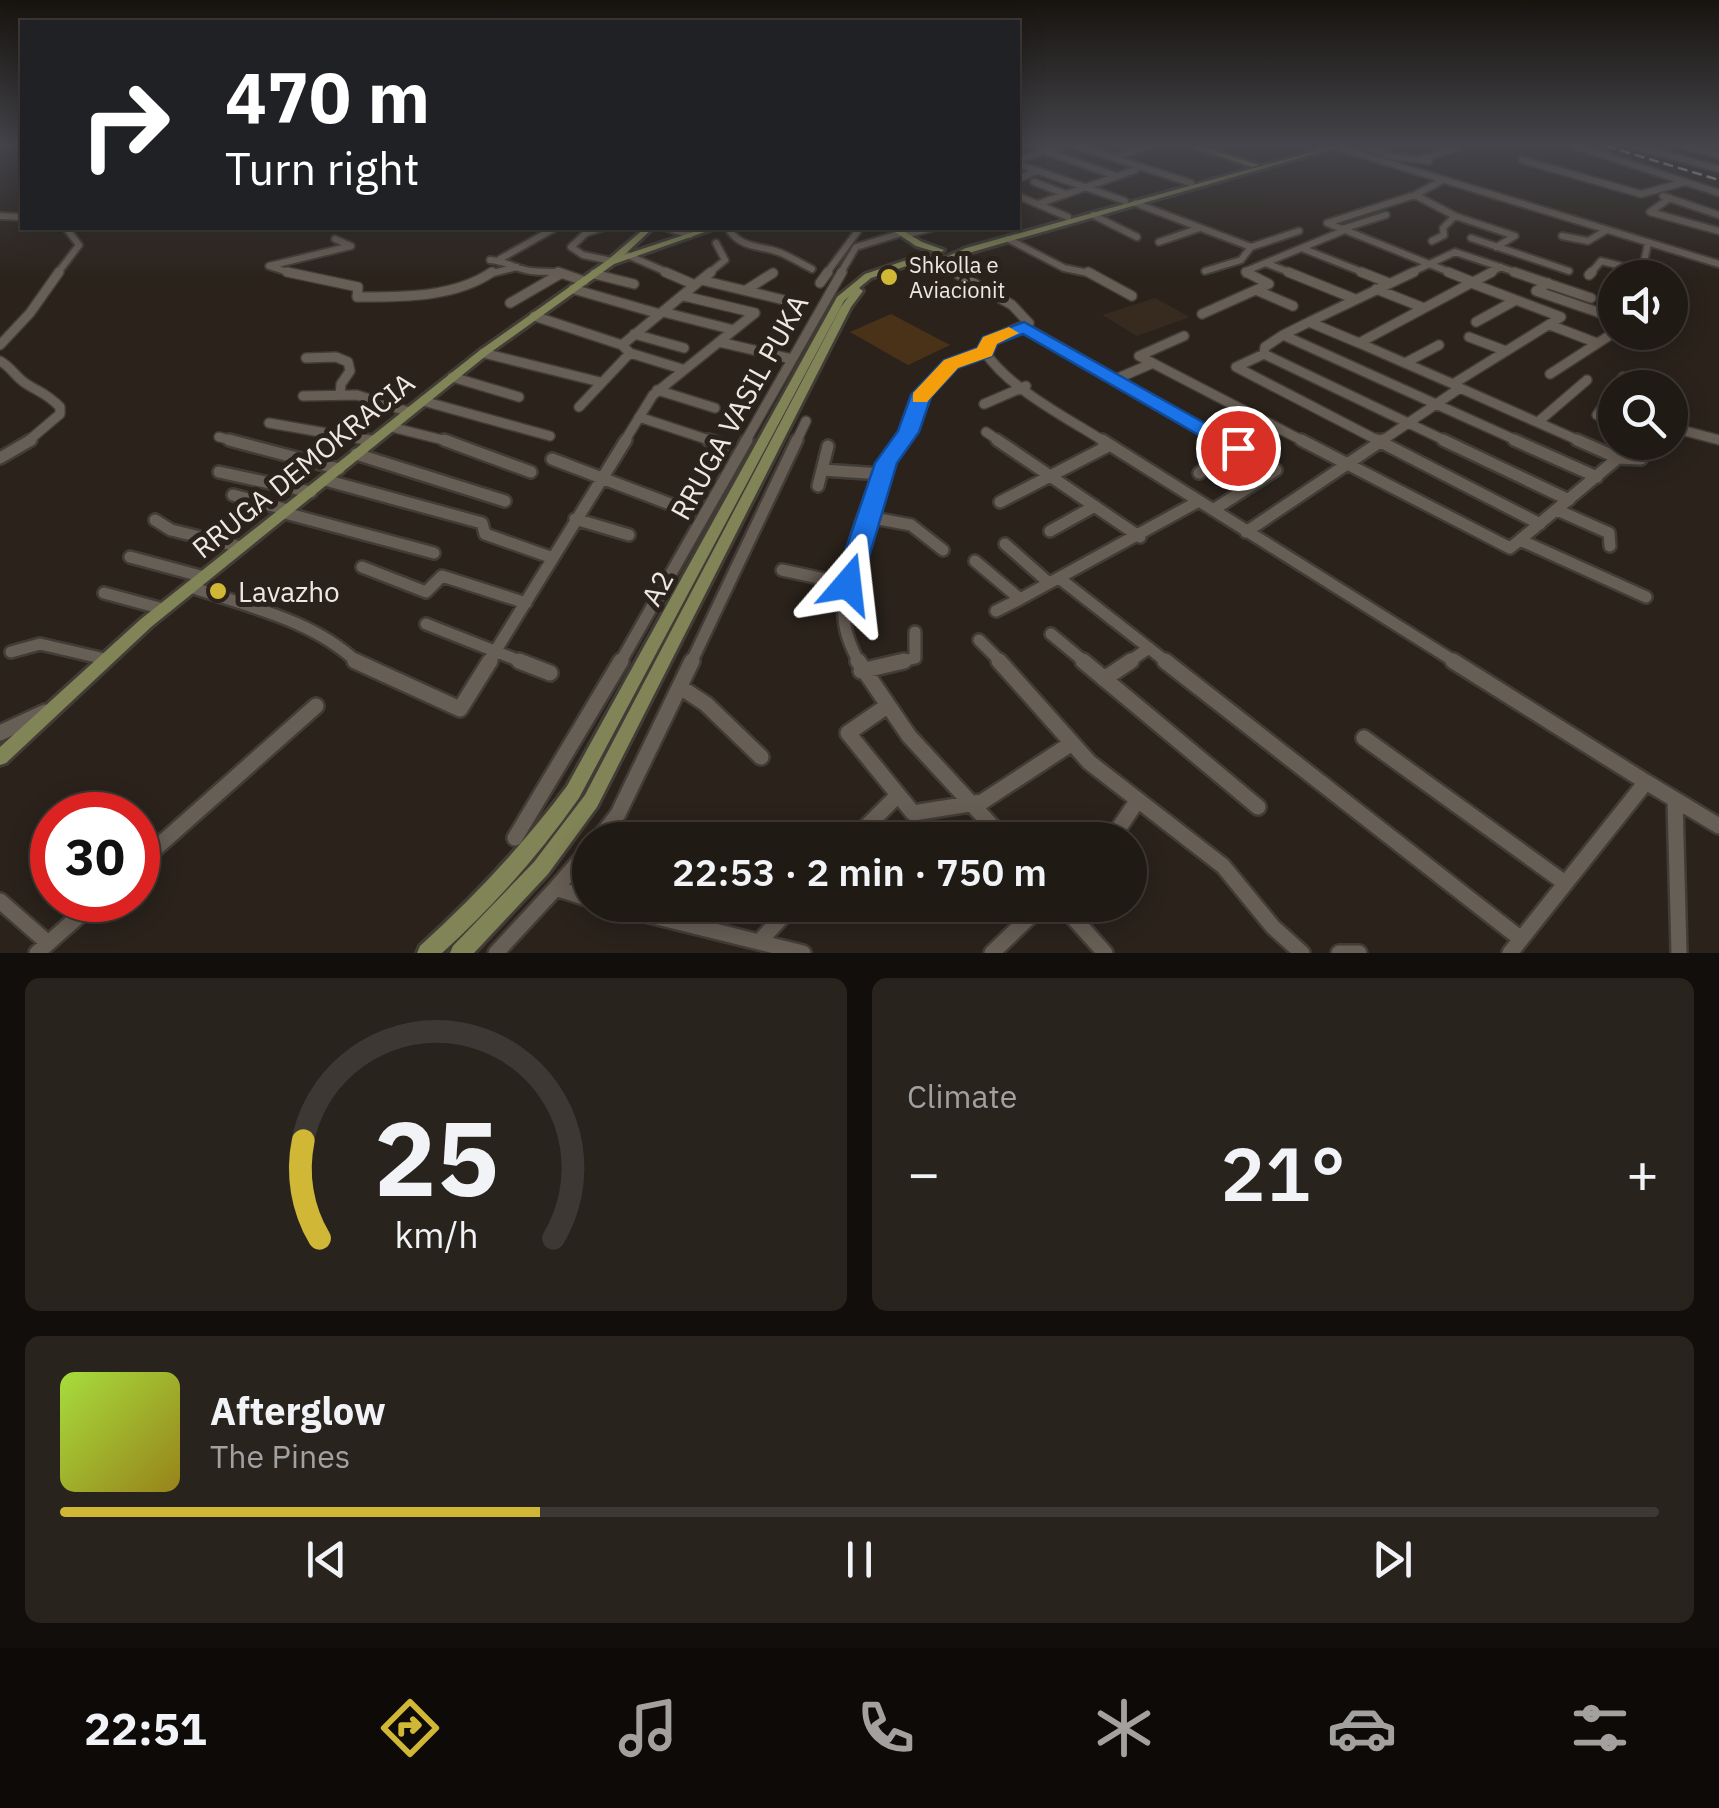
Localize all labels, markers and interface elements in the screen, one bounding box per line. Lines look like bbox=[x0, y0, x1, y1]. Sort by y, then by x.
text: 470 m bbox=[225, 51, 430, 142]
icon: right bbox=[60, 60, 190, 190]
text: Turn right bbox=[225, 139, 420, 197]
place label: Shkolla e Aviacionit bbox=[909, 250, 1005, 304]
map controls bbox=[1598, 260, 1688, 460]
button: sound bbox=[1598, 260, 1688, 350]
marker: Shkolla e Aviacionit bbox=[878, 266, 900, 288]
street label: RRUGA VASIL PUKA bbox=[662, 288, 816, 526]
street label: RRUGA DEMOKRACIA bbox=[184, 364, 422, 566]
button: search bbox=[1598, 370, 1688, 460]
pin bbox=[1196, 406, 1281, 491]
icon: arrive bbox=[1211, 421, 1266, 476]
position arrow bbox=[796, 532, 900, 636]
street label: A2 bbox=[633, 564, 681, 612]
place label: Lavazho bbox=[238, 573, 340, 610]
marker: Lavazho bbox=[207, 580, 229, 602]
speed limit sign: 30 bbox=[30, 792, 160, 922]
text: 22:53 · 2 min · 750 m bbox=[672, 847, 1047, 896]
text: Climate bbox=[907, 1075, 1017, 1117]
text: 25 bbox=[374, 1089, 498, 1225]
text: 21° bbox=[1220, 1124, 1346, 1222]
text: − bbox=[907, 1137, 940, 1208]
text: + bbox=[1626, 1137, 1659, 1208]
text: km/h bbox=[394, 1211, 478, 1258]
text: Afterglow bbox=[210, 1386, 386, 1435]
text: The Pines bbox=[210, 1435, 350, 1477]
icon: previous bbox=[299, 1532, 354, 1587]
icon: pause bbox=[832, 1532, 887, 1587]
icon: next bbox=[1365, 1532, 1420, 1587]
icon: directions bbox=[375, 1693, 445, 1763]
icon: music bbox=[613, 1693, 683, 1763]
icon: phone bbox=[851, 1693, 921, 1763]
icon: climate bbox=[1089, 1693, 1159, 1763]
icon: car bbox=[1327, 1693, 1397, 1763]
icon: filters bbox=[1565, 1693, 1635, 1763]
text: 22:51 bbox=[84, 1699, 207, 1757]

